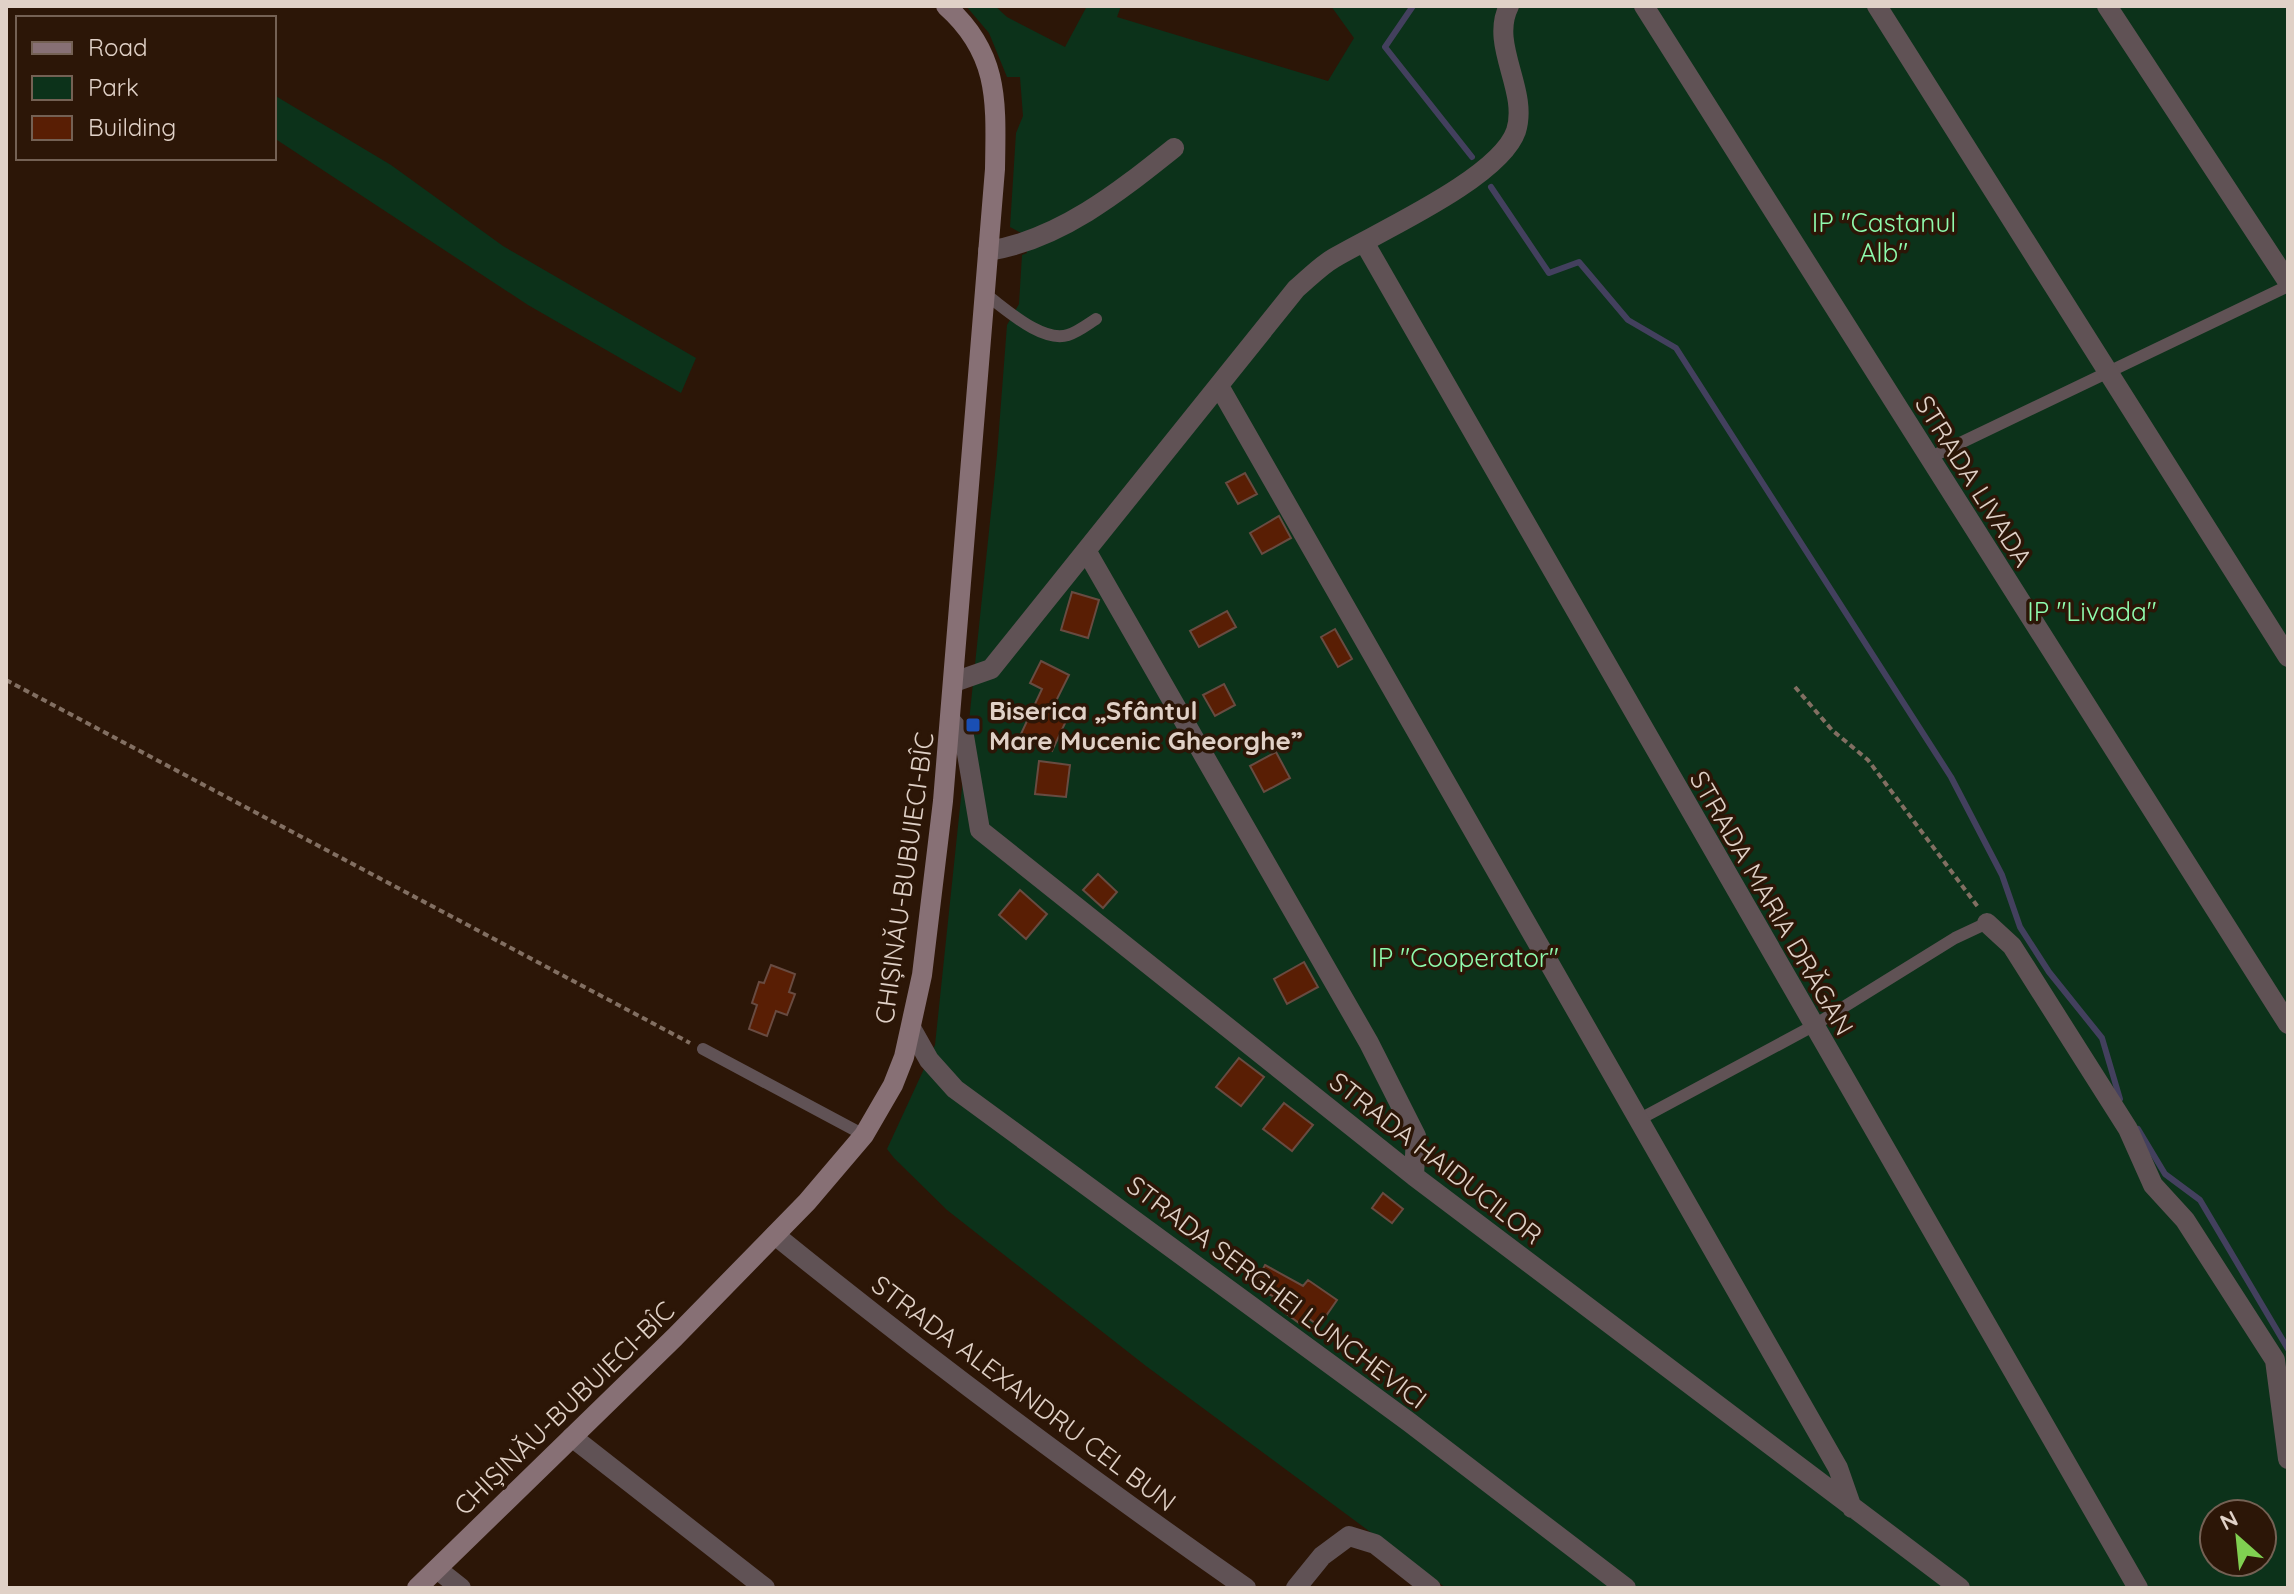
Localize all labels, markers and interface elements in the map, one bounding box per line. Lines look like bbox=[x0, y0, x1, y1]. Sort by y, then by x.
legend bbox=[16, 16, 276, 160]
text: Road bbox=[88, 32, 148, 62]
text: Park bbox=[88, 72, 139, 102]
text: Building bbox=[88, 112, 176, 142]
park label: IP "Castanul Alb" bbox=[1812, 206, 1956, 269]
street label: STRADA LIVADA bbox=[1908, 389, 2040, 573]
park label: IP "Livada" bbox=[2027, 595, 2157, 628]
place label: Biserica „Sfântul Mare Mucenic Gheorghe” bbox=[989, 694, 1303, 757]
marker: Biserica „Sfântul Mare Mucenic Gheorghe” bbox=[964, 716, 982, 734]
street label: CHIȘINĂU-BUBUIECI-BÎC bbox=[867, 730, 941, 1026]
street label: STRADA MARIA DRĂGAN bbox=[1683, 765, 1861, 1041]
park label: IP "Cooperator" bbox=[1371, 941, 1559, 974]
street label: STRADA HAIDUCILOR bbox=[1323, 1065, 1549, 1251]
street label: STRADA SERGHEI LUNCHEVICI bbox=[1120, 1168, 1434, 1416]
street label: STRADA ALEXANDRU CEL BUN bbox=[865, 1268, 1183, 1518]
street label: CHIȘINĂU-BUBUIECI-BÎC bbox=[447, 1294, 681, 1522]
north arrow bbox=[2198, 1498, 2278, 1578]
text: N bbox=[2215, 1504, 2242, 1536]

